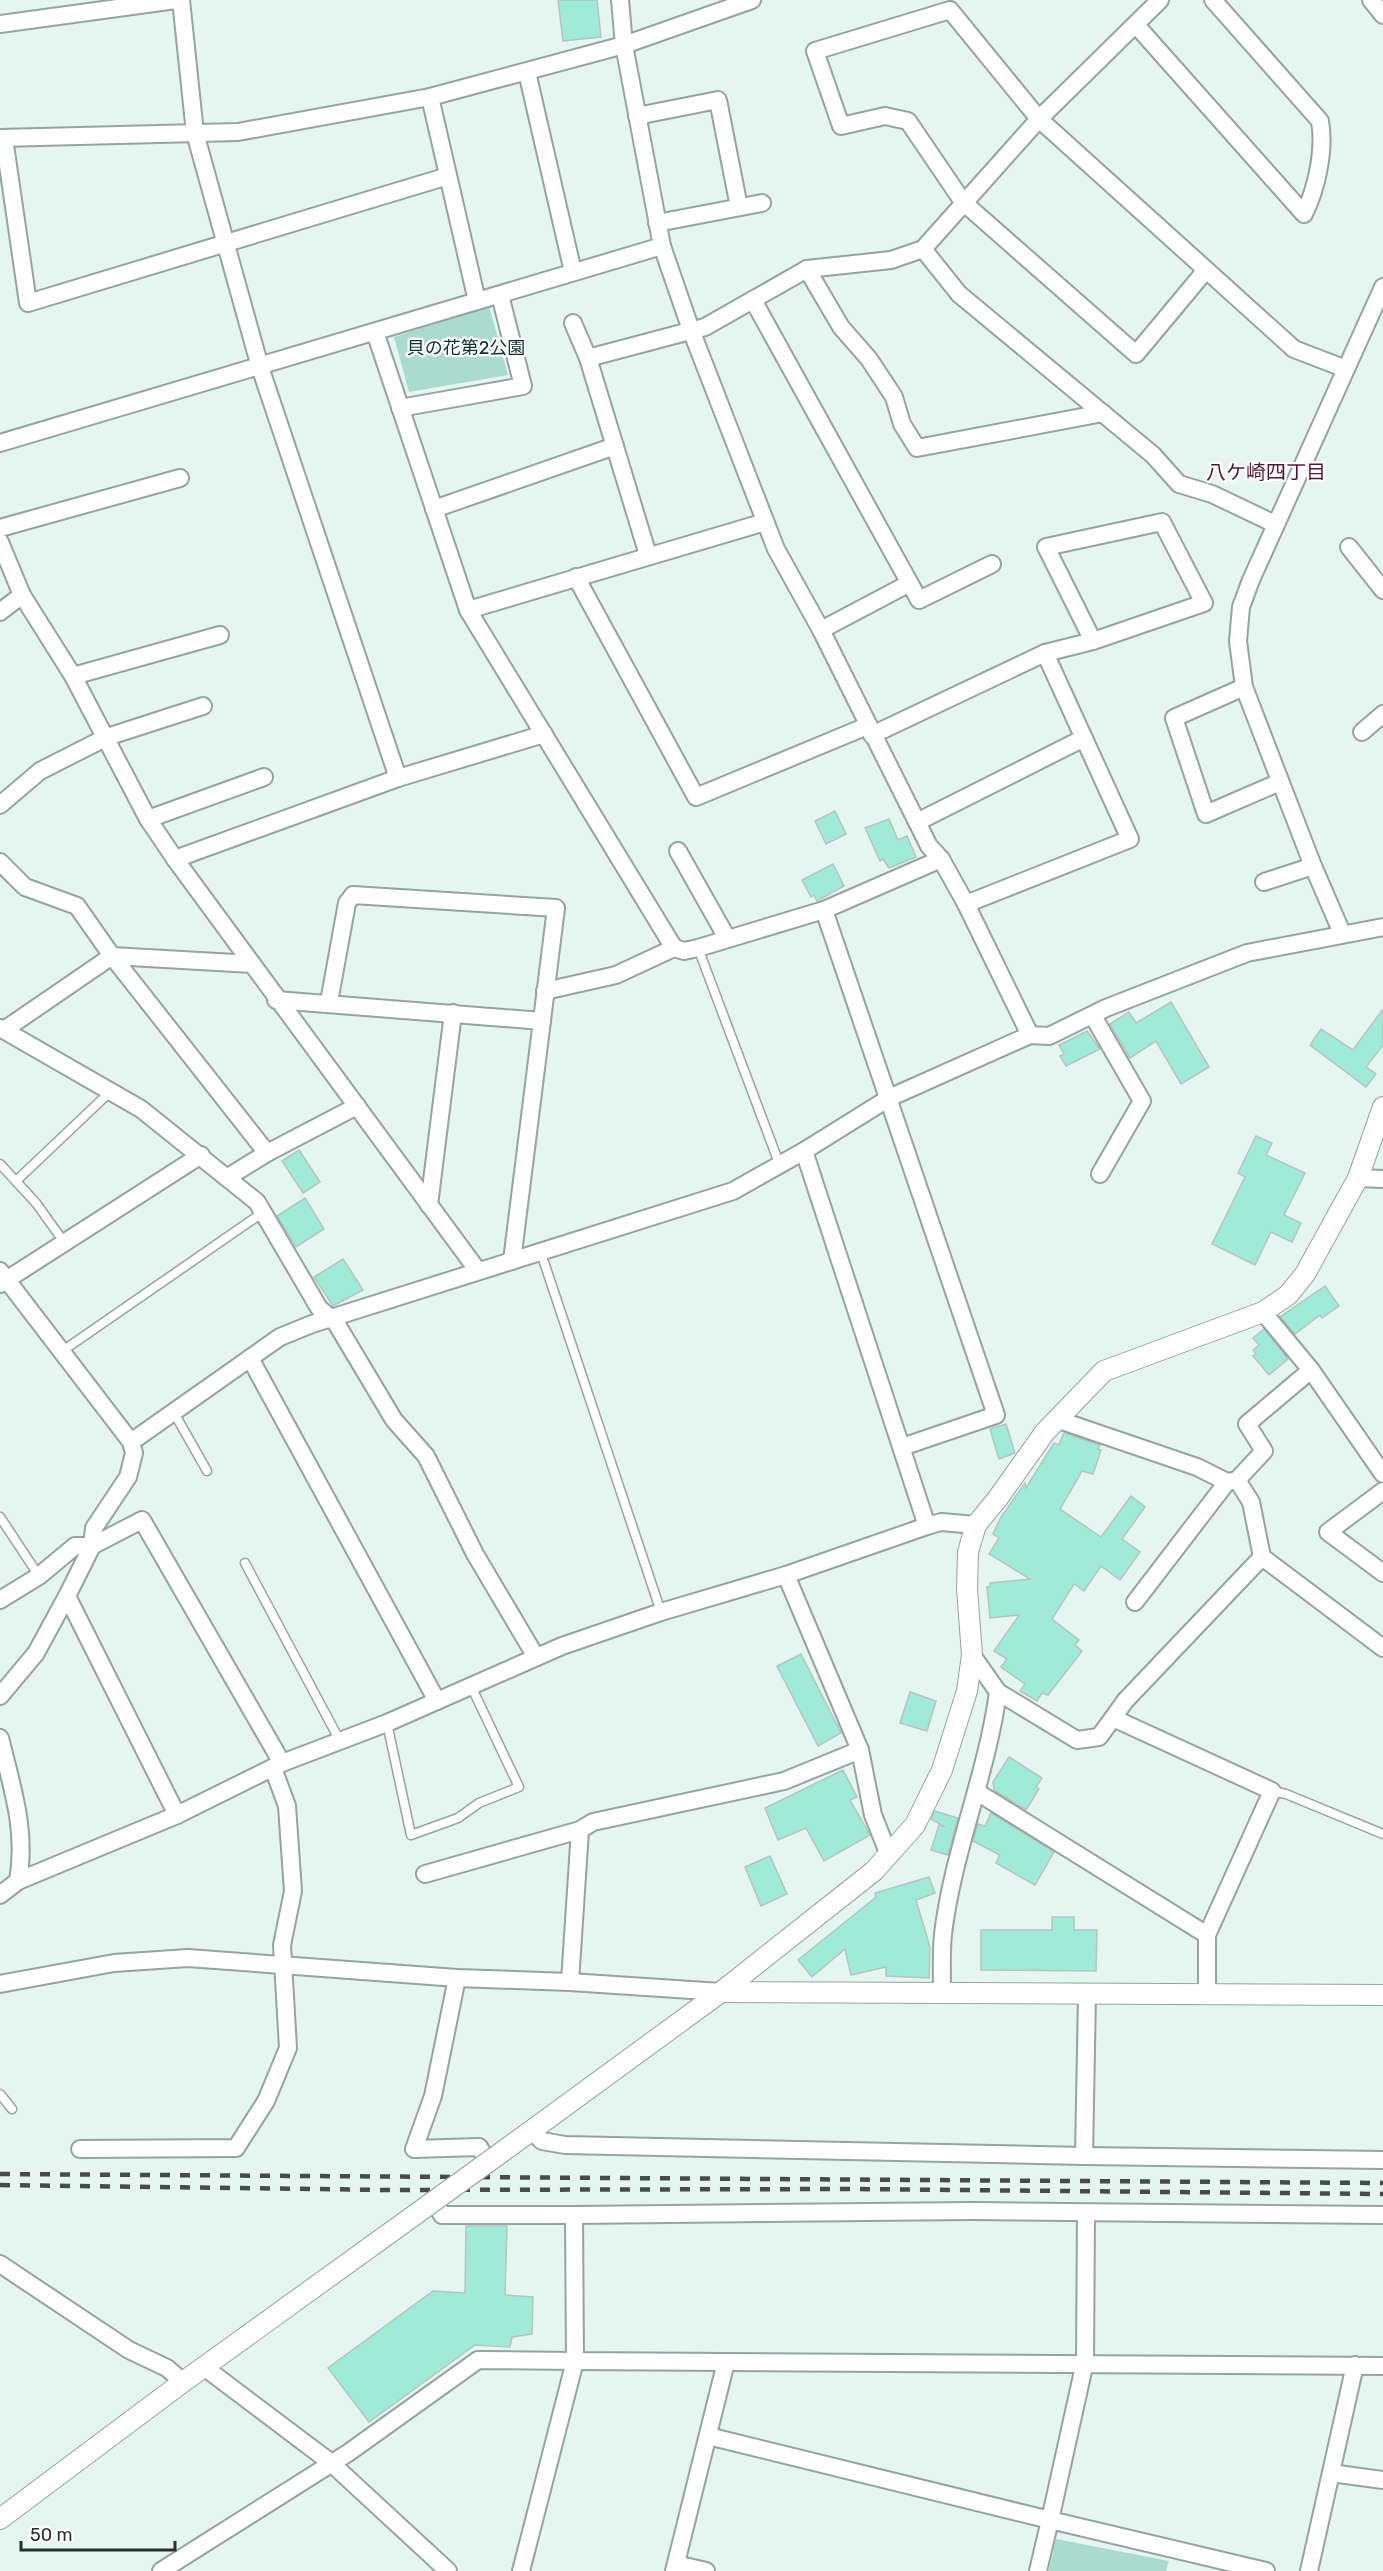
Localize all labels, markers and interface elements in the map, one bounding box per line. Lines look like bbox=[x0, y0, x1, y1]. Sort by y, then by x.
park label: 貝の花第2公園 bbox=[407, 337, 525, 359]
district label: 八ケ崎四丁目 bbox=[1206, 460, 1326, 484]
scale bar bbox=[21, 2514, 176, 2552]
text: 50 m bbox=[30, 2524, 73, 2546]

